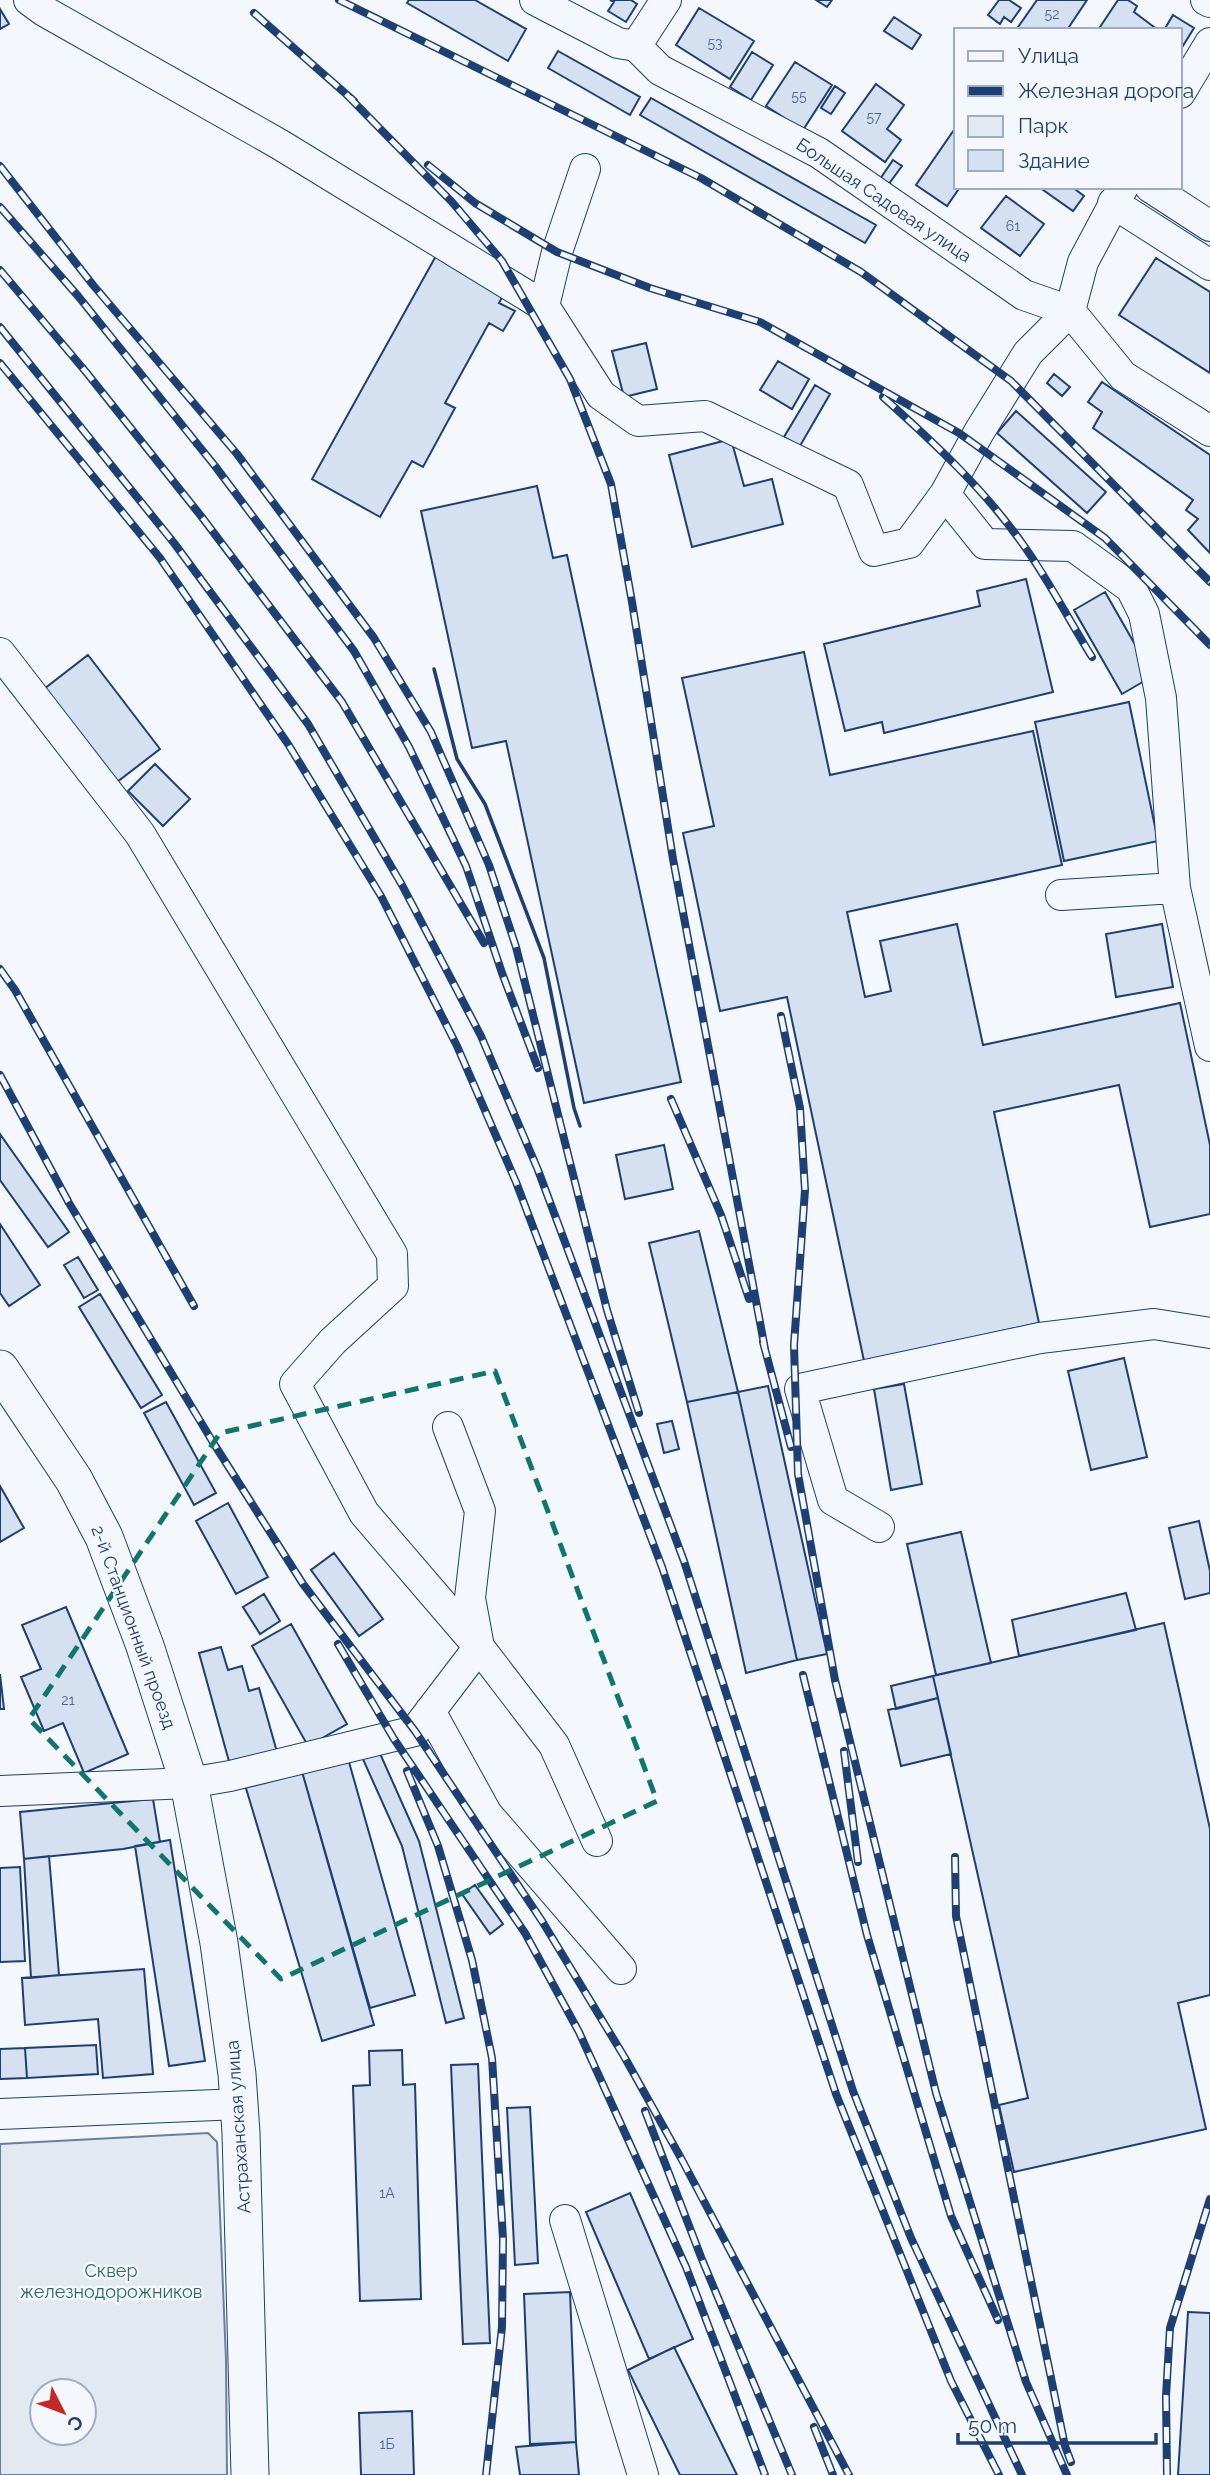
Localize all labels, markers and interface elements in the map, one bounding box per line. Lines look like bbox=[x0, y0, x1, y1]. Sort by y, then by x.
house number: 52 bbox=[1045, 6, 1059, 22]
legend bbox=[954, 28, 1182, 189]
house number: 53 bbox=[707, 35, 723, 51]
text: Улица bbox=[1018, 43, 1079, 68]
text: Железная дорога bbox=[1018, 78, 1194, 103]
house number: 55 bbox=[791, 88, 807, 104]
house number: 57 bbox=[866, 109, 882, 125]
text: Парк bbox=[1018, 113, 1068, 138]
street label: Большая Садовая улица bbox=[792, 134, 976, 266]
text: Здание bbox=[1018, 148, 1090, 173]
house number: 61 bbox=[1006, 218, 1020, 234]
street label: 2-й Станционный проезд bbox=[87, 1522, 181, 1732]
house number: 21 bbox=[61, 1692, 75, 1708]
street label: Астраханская улица bbox=[221, 2040, 255, 2214]
house number: 1А bbox=[379, 2185, 395, 2201]
park label: Сквер железнодорожников bbox=[20, 2260, 202, 2302]
north arrow bbox=[28, 2377, 98, 2447]
scale bar bbox=[958, 2402, 1156, 2446]
text: С bbox=[63, 2411, 88, 2436]
text: 50 m bbox=[968, 2413, 1017, 2438]
house number: 1Б bbox=[379, 2436, 395, 2452]

